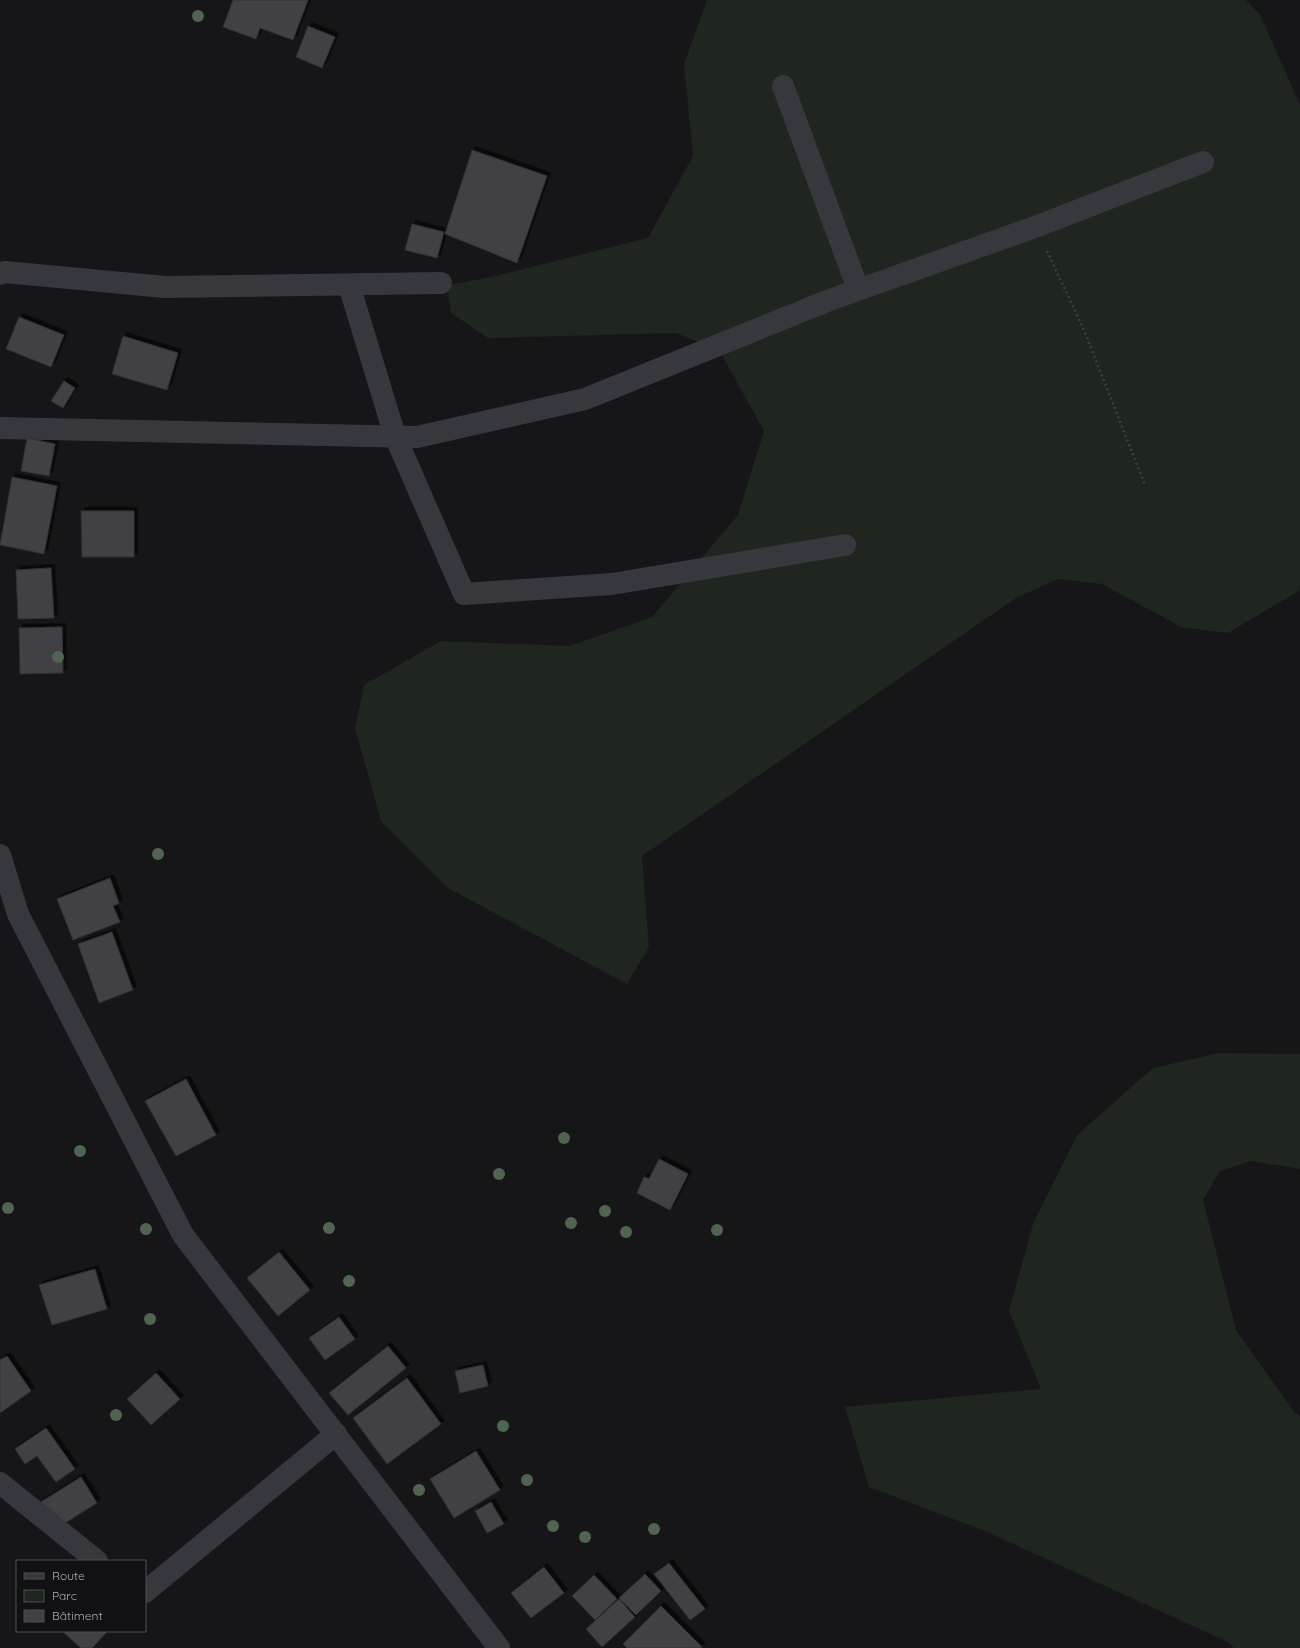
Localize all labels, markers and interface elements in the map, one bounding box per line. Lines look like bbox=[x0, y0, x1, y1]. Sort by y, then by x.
legend bbox=[16, 1560, 146, 1632]
text: Route bbox=[52, 1568, 85, 1583]
text: Parc bbox=[52, 1588, 77, 1603]
text: Bâtiment bbox=[52, 1608, 102, 1623]

